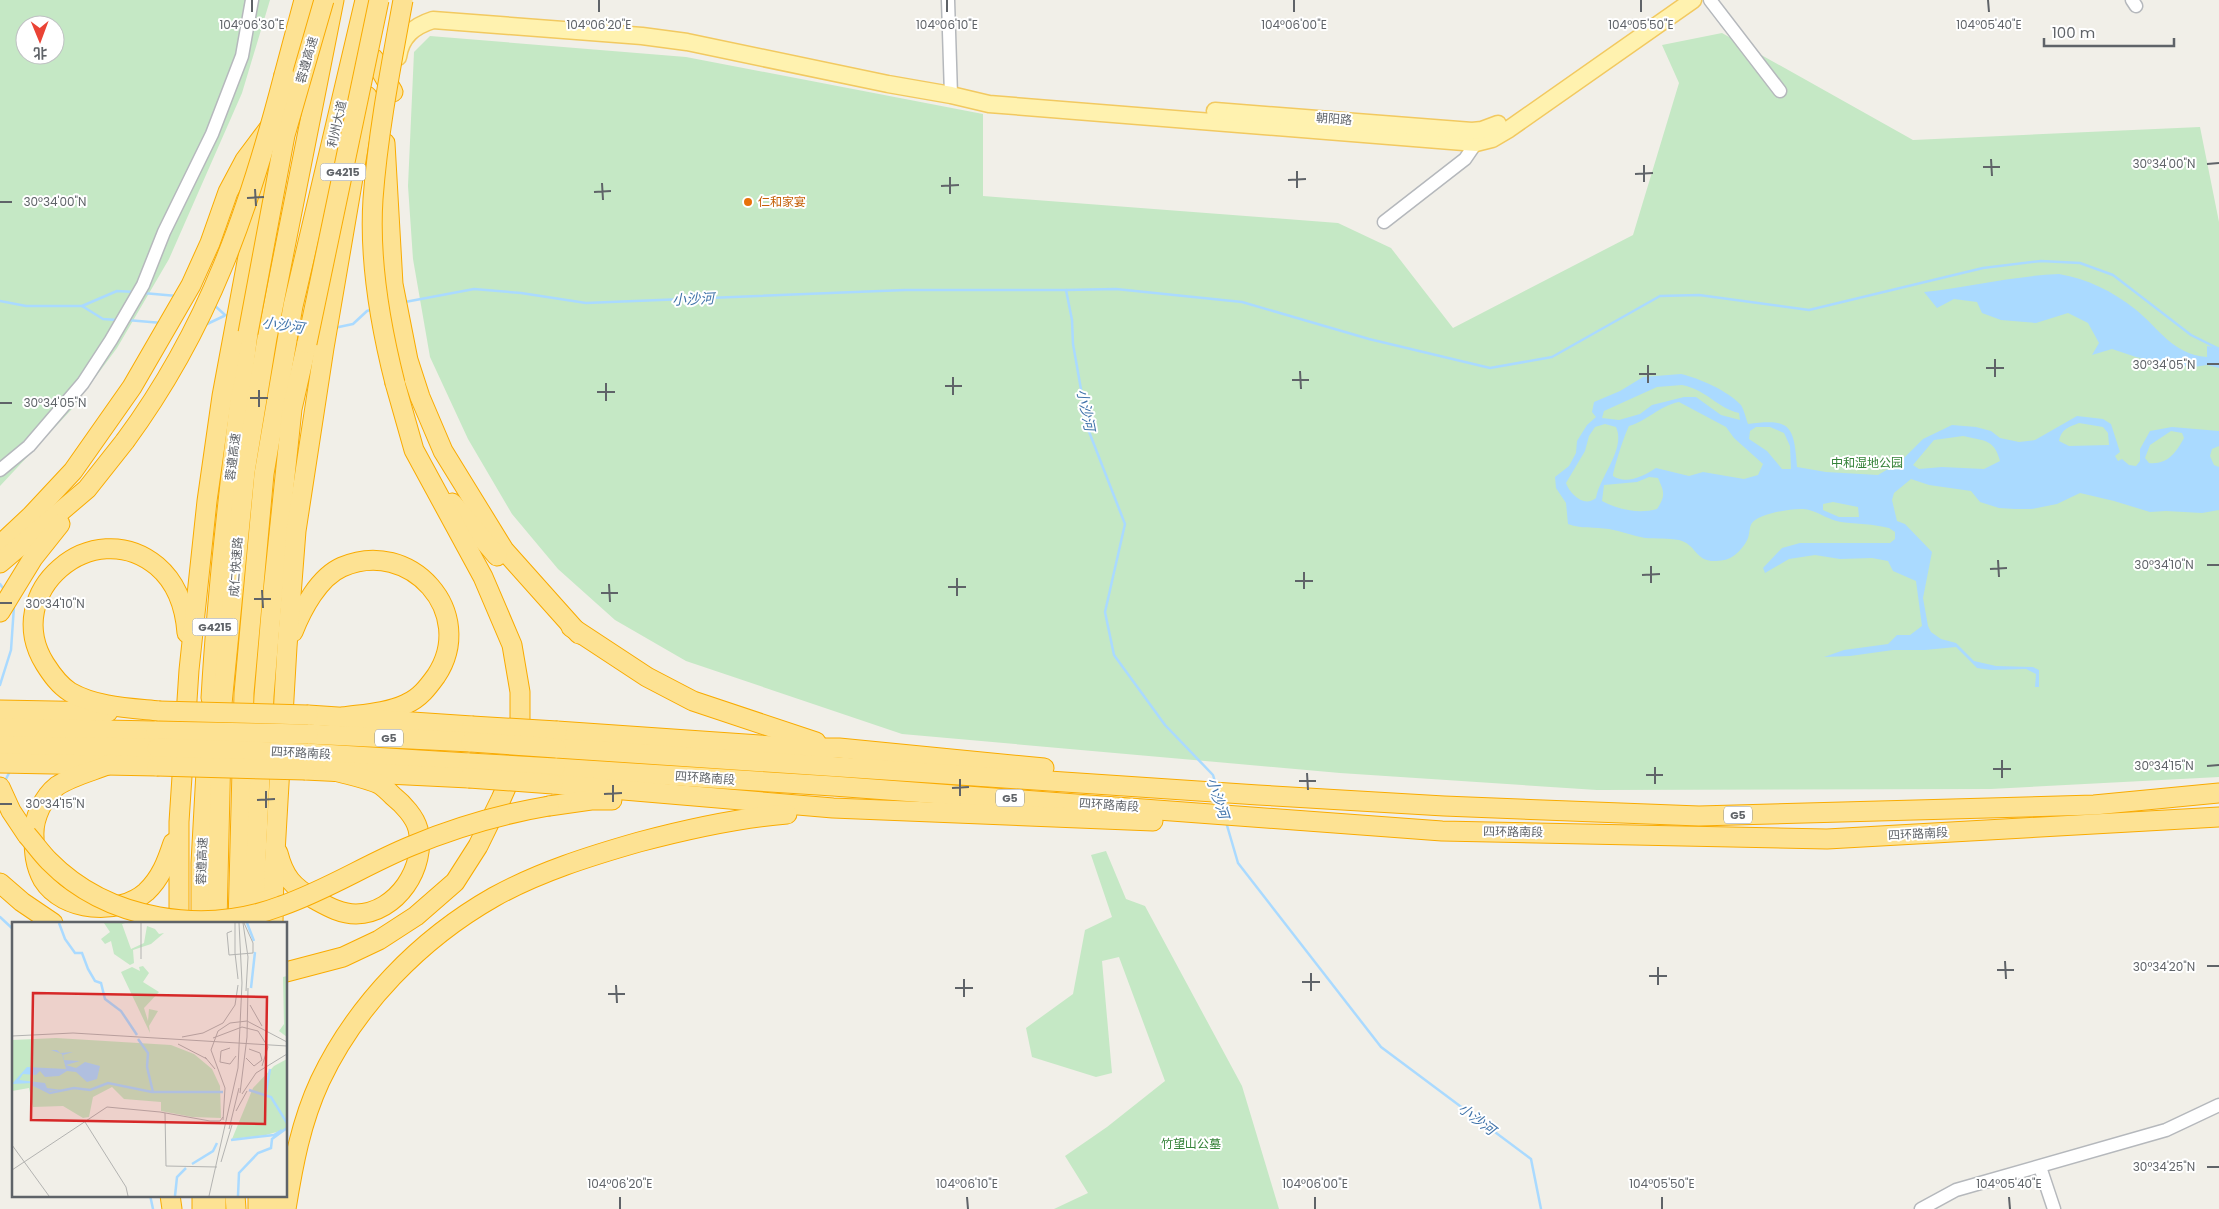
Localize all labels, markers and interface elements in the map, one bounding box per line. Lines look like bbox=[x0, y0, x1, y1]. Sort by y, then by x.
north arrow bbox=[15, 15, 65, 65]
scale bar bbox=[2044, 15, 2174, 47]
text: 104°06'30"E bbox=[219, 16, 285, 33]
text: 104°06'20"E bbox=[566, 16, 632, 33]
text: 104°06'10"E bbox=[916, 16, 978, 33]
text: 104°06'00"E bbox=[1261, 16, 1327, 33]
text: 104°05'50"E bbox=[1608, 16, 1674, 33]
text: 104°05'40"E bbox=[1956, 16, 2022, 33]
text: 100 m bbox=[2052, 22, 2095, 43]
street label: 蓉遵高速 bbox=[292, 34, 321, 85]
text: 北 bbox=[33, 43, 47, 63]
street label: 利州大道 bbox=[323, 99, 350, 149]
street label: 朝阳路 bbox=[1315, 109, 1353, 128]
text: 30°34'00"N bbox=[2132, 155, 2196, 172]
road number: G4215 bbox=[320, 163, 366, 180]
text: 30°34'00"N bbox=[23, 193, 87, 210]
place label: 仁和家宴 bbox=[758, 193, 806, 210]
marker: 仁和家宴 bbox=[742, 196, 754, 208]
water label: 小沙河 bbox=[672, 288, 717, 310]
water label: 小沙河 bbox=[261, 312, 308, 339]
text: 30°34'05"N bbox=[2132, 356, 2196, 373]
water label: 小沙河 bbox=[1072, 387, 1100, 435]
text: 30°34'05"N bbox=[23, 394, 87, 411]
street label: 蓉遵高速 bbox=[221, 432, 244, 482]
park label: 中和湿地公园 bbox=[1831, 454, 1903, 471]
street label: 成仁快速路 bbox=[225, 536, 246, 597]
text: 30°34'10"N bbox=[2134, 556, 2194, 573]
text: 30°34'10"N bbox=[25, 595, 85, 612]
road number: G4215 bbox=[192, 618, 238, 636]
road number: G5 bbox=[375, 730, 403, 746]
street label: 四环路南段 bbox=[271, 742, 331, 763]
text: 30°34'15"N bbox=[2134, 757, 2194, 774]
street label: 四环路南段 bbox=[675, 767, 736, 788]
water label: 小沙河 bbox=[1202, 775, 1235, 824]
road number: G5 bbox=[996, 790, 1024, 806]
street label: 四环路南段 bbox=[1079, 794, 1140, 815]
text: 30°34'15"N bbox=[25, 795, 85, 812]
road number: G5 bbox=[1724, 806, 1752, 824]
street label: 四环路南段 bbox=[1483, 822, 1543, 841]
street label: 四环路南段 bbox=[1888, 823, 1948, 844]
street label: 蓉遵高速 bbox=[192, 837, 211, 885]
inset map bbox=[12, 922, 288, 1196]
text: 30°34'20"N bbox=[2133, 958, 2195, 975]
water label: 小沙河 bbox=[1454, 1098, 1502, 1141]
park label: 竹望山公墓 bbox=[1161, 1135, 1221, 1152]
text: 30°34'25"N bbox=[2133, 1158, 2195, 1175]
text: 104°06'20"E bbox=[587, 1175, 653, 1192]
text: 104°06'10"E bbox=[936, 1175, 998, 1192]
text: 104°06'00"E bbox=[1282, 1175, 1348, 1192]
text: 104°05'50"E bbox=[1629, 1175, 1695, 1192]
text: 104°05'40"E bbox=[1976, 1175, 2042, 1192]

